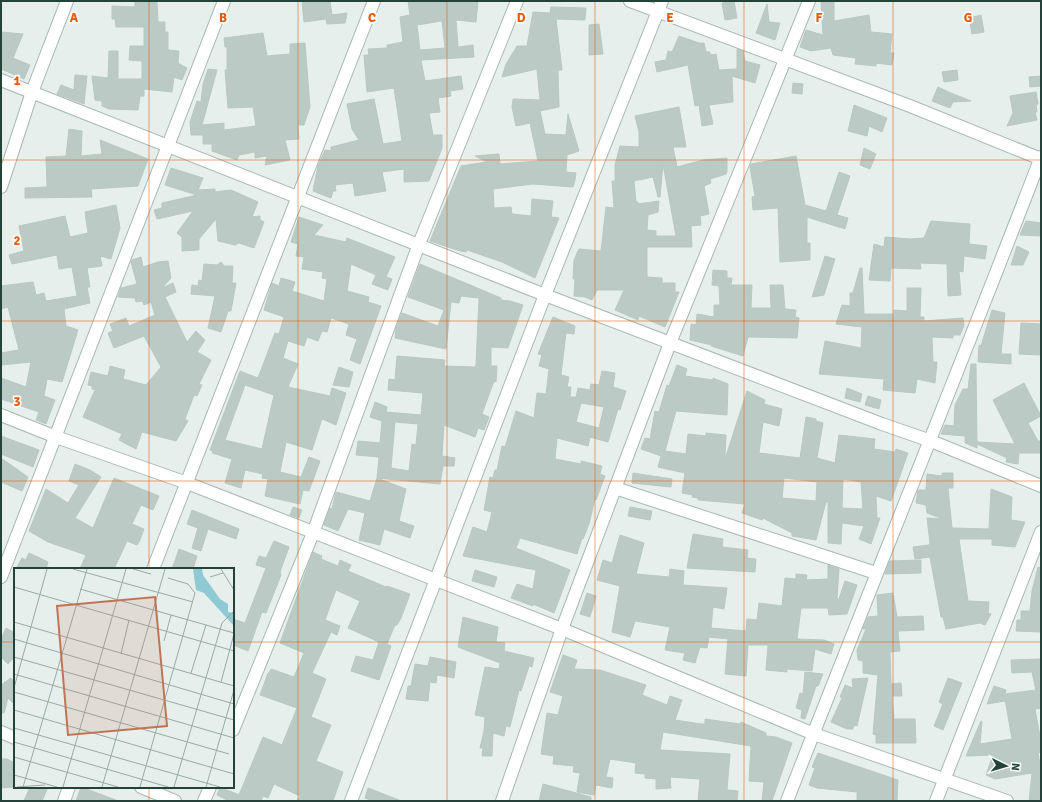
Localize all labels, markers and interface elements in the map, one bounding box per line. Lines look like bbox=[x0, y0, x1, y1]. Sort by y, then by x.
text: A bbox=[70, 10, 79, 26]
text: B bbox=[219, 10, 227, 26]
text: C bbox=[368, 10, 376, 26]
text: D bbox=[517, 10, 526, 26]
text: E bbox=[666, 10, 674, 26]
text: F bbox=[816, 10, 823, 26]
text: G bbox=[964, 10, 972, 26]
text: 1 bbox=[13, 73, 21, 89]
text: 2 bbox=[13, 233, 21, 249]
text: 3 bbox=[13, 394, 21, 410]
inset map bbox=[14, 568, 234, 788]
north arrow bbox=[986, 746, 1026, 786]
text: N bbox=[1009, 762, 1022, 771]

